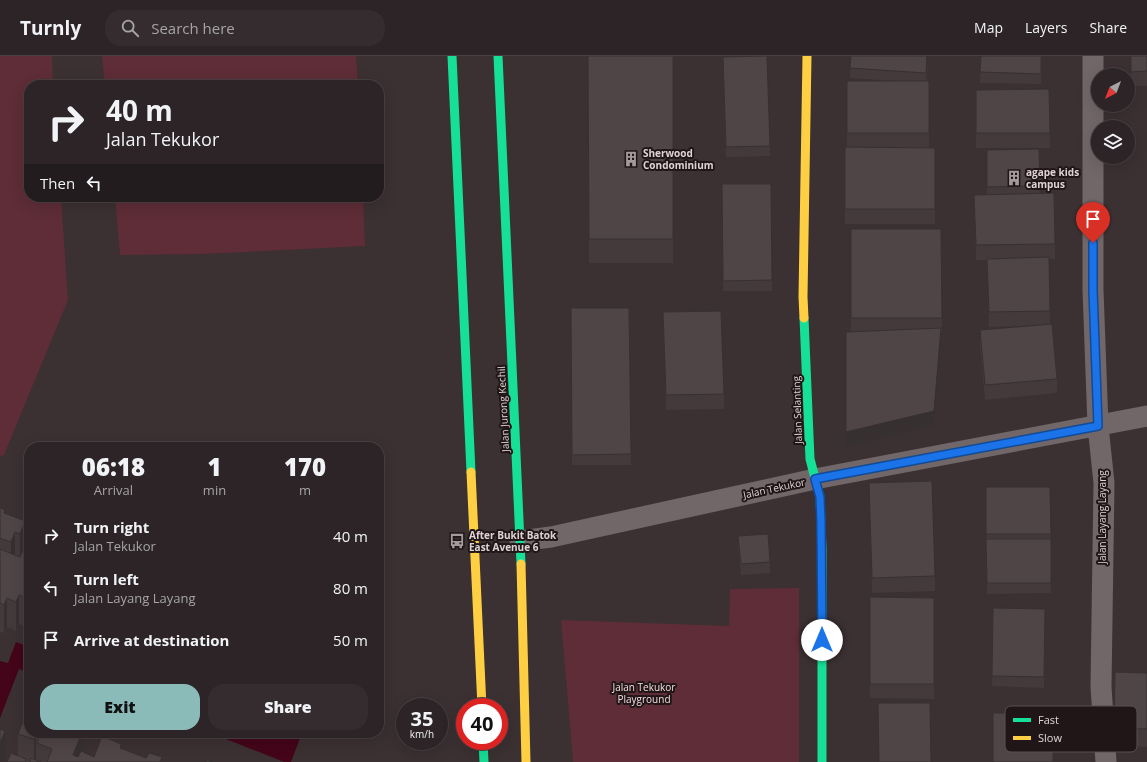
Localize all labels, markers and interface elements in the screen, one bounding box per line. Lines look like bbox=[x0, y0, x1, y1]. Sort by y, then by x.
search box bbox=[105, 10, 385, 46]
text: Turnly bbox=[20, 15, 81, 41]
icon: search bbox=[119, 17, 141, 39]
text: Search here bbox=[151, 18, 235, 38]
text: Map bbox=[974, 18, 1003, 37]
text: Layers bbox=[1025, 18, 1067, 37]
text: Share bbox=[1089, 18, 1127, 37]
north arrow bbox=[1091, 68, 1135, 112]
map controls bbox=[1091, 68, 1135, 164]
text: 40 m bbox=[106, 91, 173, 129]
icon: right bbox=[40, 96, 92, 148]
button: layers bbox=[1091, 120, 1135, 164]
text: Jalan Tekukor bbox=[106, 127, 219, 151]
place label: Sherwood Condominium bbox=[643, 146, 714, 172]
building icon: Sherwood Condominium bbox=[622, 150, 640, 168]
place label: agape kids campus bbox=[1026, 165, 1079, 191]
building icon: agape kids campus bbox=[1005, 169, 1023, 187]
icon: left bbox=[83, 172, 105, 194]
text: Then bbox=[40, 173, 75, 193]
pin bbox=[1076, 202, 1110, 243]
icon: arrive bbox=[1082, 208, 1104, 230]
street label: Jalan Jurong Kechil bbox=[494, 366, 512, 453]
street label: Jalan Selanting bbox=[789, 375, 805, 445]
text: 06:18 bbox=[82, 450, 145, 483]
text: 1 bbox=[207, 450, 222, 483]
text: 170 bbox=[284, 450, 326, 483]
street label: Jalan Layang Layang bbox=[1095, 470, 1109, 565]
street label: Jalan Tekukor bbox=[741, 475, 806, 502]
text: Arrival bbox=[94, 481, 133, 499]
text: min bbox=[203, 481, 226, 499]
text: m bbox=[299, 481, 311, 499]
text: Turn right bbox=[74, 517, 149, 537]
icon: right bbox=[40, 525, 62, 547]
text: 40 m bbox=[333, 526, 368, 546]
place label: After Bukit Batok East Avenue 6 bbox=[469, 528, 557, 554]
bus stop icon: After Bukit Batok East Avenue 6 bbox=[448, 532, 466, 550]
text: Jalan Tekukor bbox=[74, 537, 156, 555]
text: Turn left bbox=[74, 569, 139, 589]
icon: left bbox=[40, 577, 62, 599]
text: 80 m bbox=[333, 578, 368, 598]
text: Jalan Layang Layang bbox=[74, 589, 196, 607]
position arrow bbox=[801, 619, 843, 661]
icon: arrive bbox=[40, 629, 62, 651]
text: Arrive at destination bbox=[74, 630, 229, 650]
text: 50 m bbox=[333, 630, 368, 650]
park label: Jalan Tekukor Playground bbox=[612, 680, 675, 706]
button: Exit bbox=[40, 684, 200, 730]
button: Share bbox=[208, 684, 368, 730]
speed limit sign: 40 bbox=[456, 698, 508, 750]
text: 35 bbox=[411, 705, 433, 732]
legend bbox=[1005, 706, 1137, 752]
text: Fast bbox=[1038, 712, 1059, 727]
text: km/h bbox=[410, 727, 434, 741]
text: Slow bbox=[1038, 730, 1062, 745]

